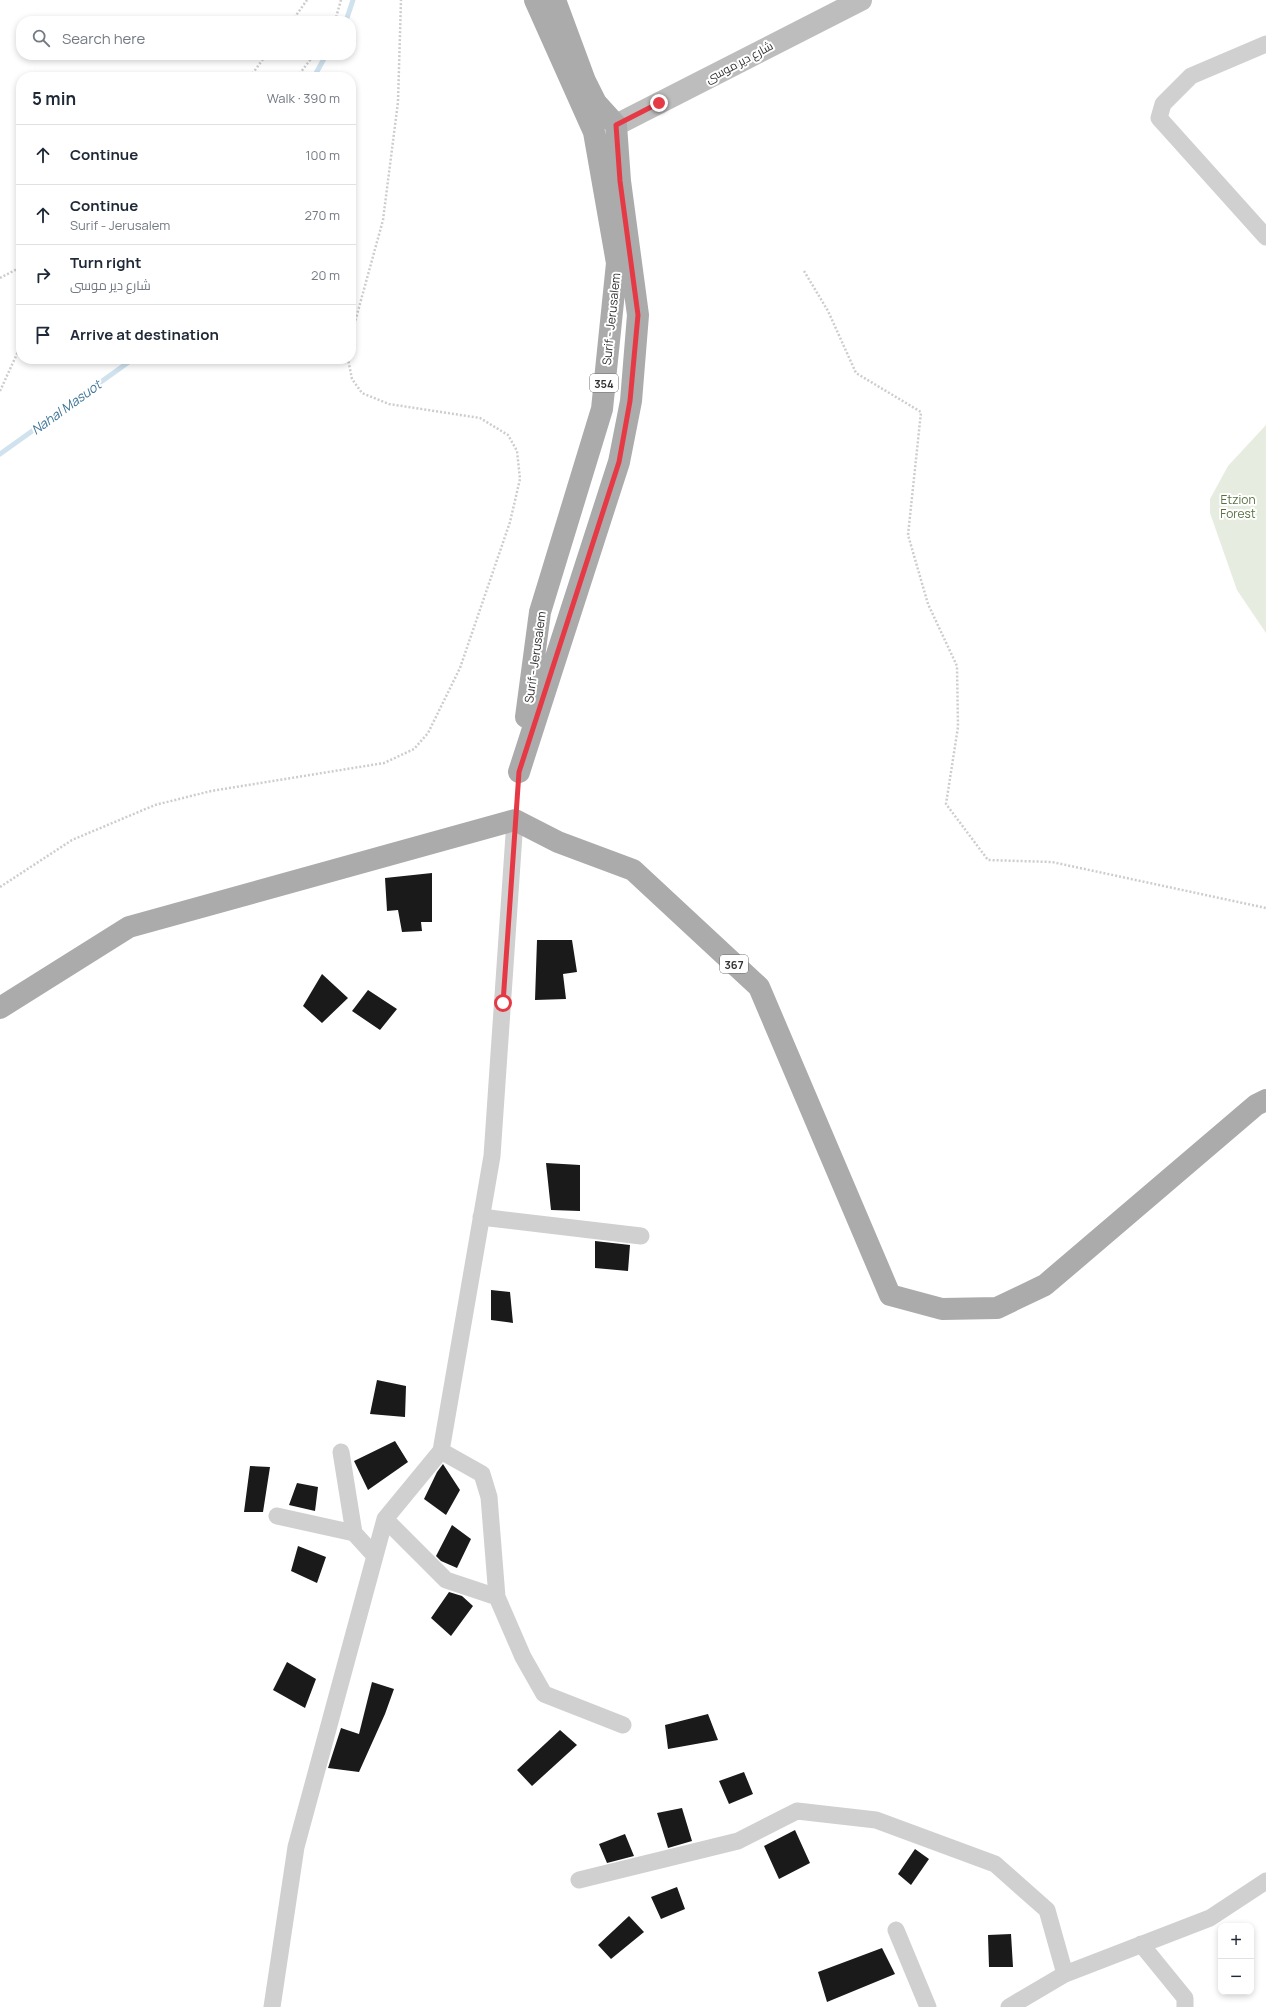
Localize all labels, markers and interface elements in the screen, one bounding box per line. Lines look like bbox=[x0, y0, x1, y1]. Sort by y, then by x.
search box bbox=[16, 16, 356, 60]
icon: search bbox=[30, 27, 52, 49]
text: Search here bbox=[62, 28, 145, 49]
street label: شارع دير موسى bbox=[702, 37, 776, 87]
text: 5 min bbox=[32, 87, 76, 110]
text: Walk · 390 m bbox=[267, 89, 340, 107]
route end bbox=[650, 94, 668, 112]
icon: ahead bbox=[32, 144, 54, 166]
text: Continue bbox=[70, 144, 138, 165]
text: 100 m bbox=[305, 146, 340, 164]
text: Continue bbox=[70, 195, 138, 216]
icon: ahead bbox=[32, 204, 54, 226]
text: 270 m bbox=[305, 206, 340, 224]
text: Surif - Jerusalem bbox=[70, 216, 170, 234]
text: Turn right bbox=[70, 252, 141, 273]
icon: right bbox=[32, 264, 54, 286]
text: 20 m bbox=[311, 266, 340, 284]
street label: Surif - Jerusalem bbox=[598, 272, 624, 366]
text: شارع دير موسى bbox=[70, 276, 151, 294]
icon: arrive bbox=[32, 324, 54, 346]
text: Arrive at destination bbox=[70, 324, 219, 345]
water label: Nahal Masuot bbox=[27, 374, 106, 438]
road number: 354 bbox=[590, 374, 618, 392]
park label: Etzion Forest bbox=[1220, 491, 1256, 522]
street label: Surif - Jerusalem bbox=[520, 610, 550, 704]
road number: 367 bbox=[720, 955, 748, 973]
route start bbox=[494, 994, 512, 1012]
map controls bbox=[1218, 1923, 1254, 1995]
button: + bbox=[1218, 1923, 1254, 1959]
button: − bbox=[1218, 1959, 1254, 1995]

